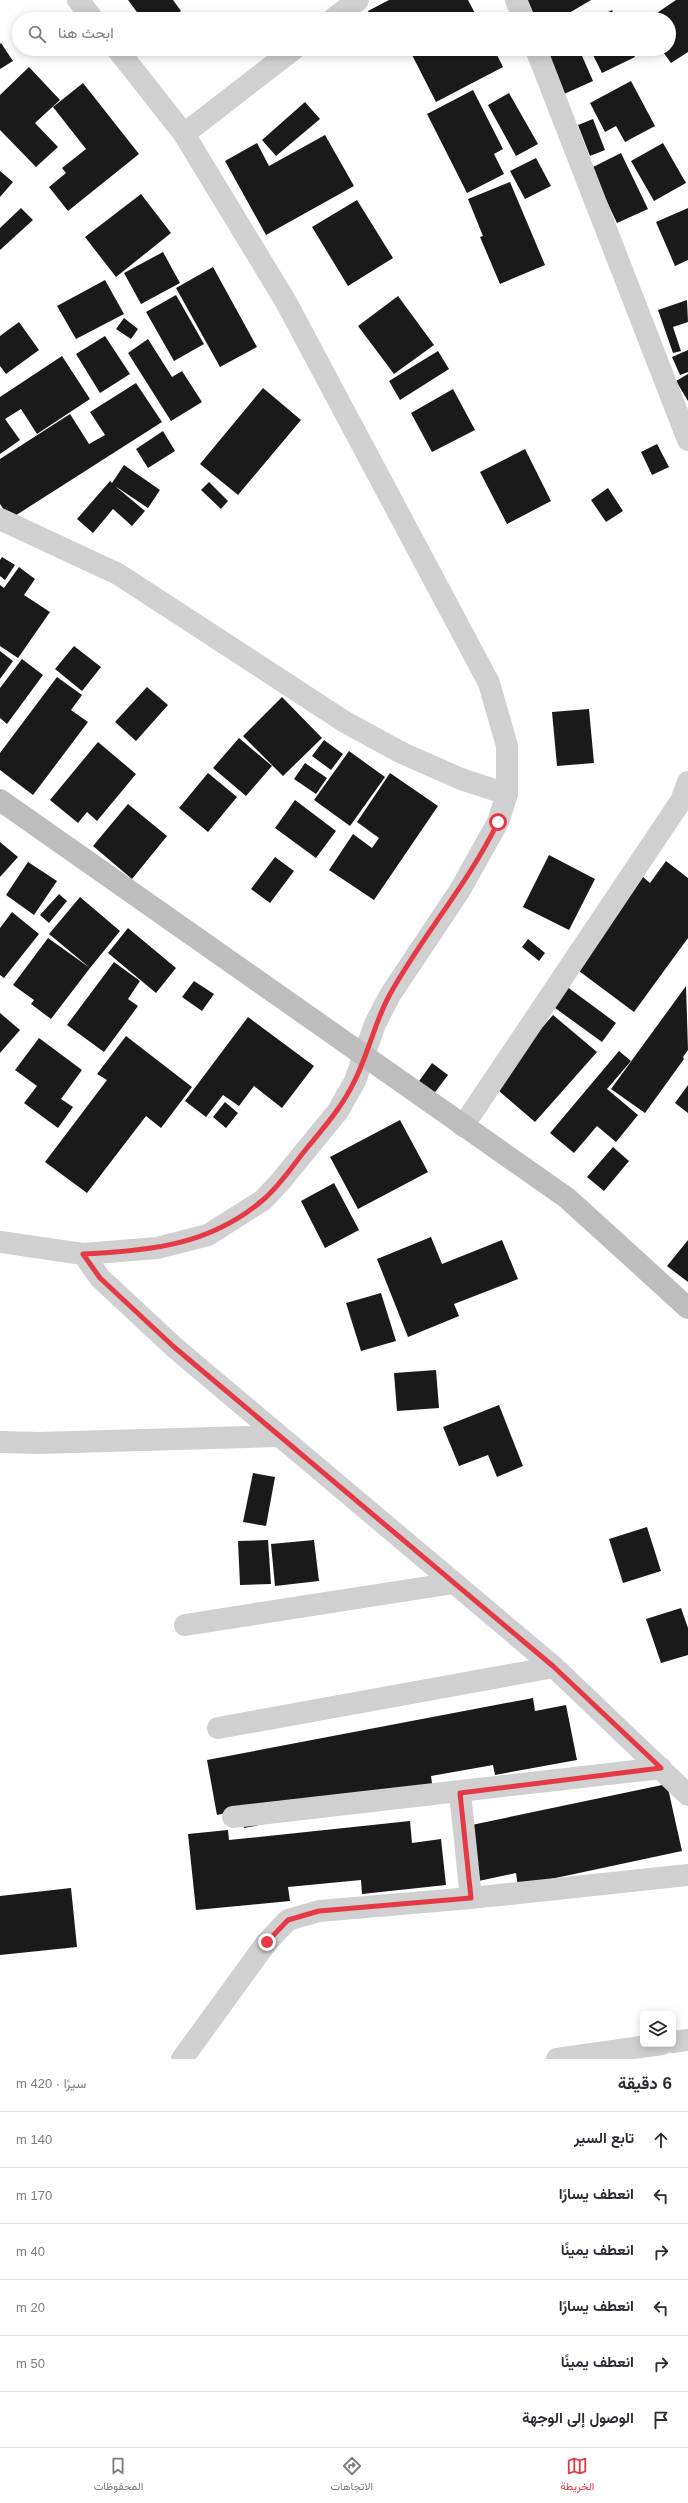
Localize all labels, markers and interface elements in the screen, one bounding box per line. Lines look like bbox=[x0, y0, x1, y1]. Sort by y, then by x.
search box bbox=[12, 12, 676, 56]
icon: search bbox=[26, 23, 48, 45]
text: ابحث هنا bbox=[58, 24, 114, 41]
route start bbox=[489, 813, 507, 831]
route end bbox=[258, 1933, 276, 1951]
map controls bbox=[640, 2011, 676, 2047]
button: layers bbox=[640, 2011, 676, 2047]
text: 6 دقيقة bbox=[618, 2074, 672, 2093]
text: سيرًا · 420 m bbox=[16, 2076, 86, 2091]
text: تابع السير bbox=[574, 2129, 634, 2146]
icon: ahead bbox=[650, 2129, 672, 2151]
text: 140 m bbox=[16, 2132, 52, 2147]
text: انعطف يسارًا bbox=[559, 2185, 634, 2202]
icon: left bbox=[650, 2185, 672, 2207]
text: 170 m bbox=[16, 2188, 52, 2203]
text: انعطف يمينًا bbox=[561, 2241, 634, 2258]
icon: right bbox=[650, 2241, 672, 2263]
text: 40 m bbox=[16, 2244, 45, 2259]
text: انعطف يسارًا bbox=[559, 2297, 634, 2314]
icon: left bbox=[650, 2297, 672, 2319]
text: 20 m bbox=[16, 2300, 45, 2315]
text: انعطف يمينًا bbox=[561, 2353, 634, 2370]
icon: right bbox=[650, 2353, 672, 2375]
text: 50 m bbox=[16, 2356, 45, 2371]
text: الوصول إلى الوجهة bbox=[522, 2409, 634, 2426]
icon: arrive bbox=[650, 2409, 672, 2431]
tab: المحفوظات bbox=[94, 2455, 143, 2496]
tab: الاتجاهات bbox=[330, 2455, 373, 2496]
tab: الخريطة bbox=[560, 2455, 594, 2496]

